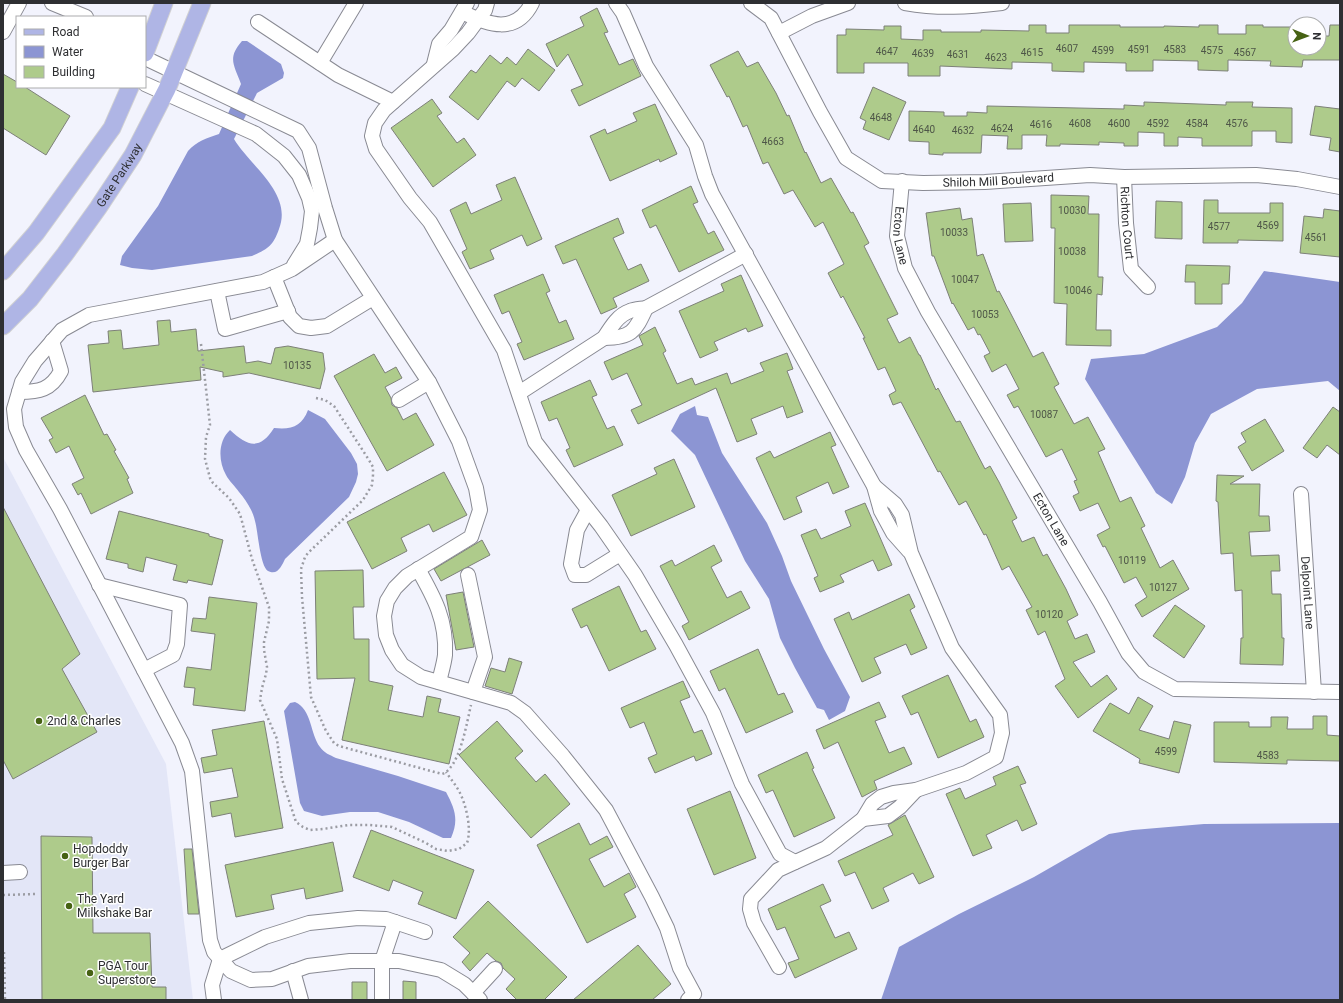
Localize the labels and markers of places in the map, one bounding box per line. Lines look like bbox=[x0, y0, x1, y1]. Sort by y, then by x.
place label: 2nd & Charles bbox=[47, 714, 121, 728]
marker: 2nd & Charles bbox=[34, 716, 44, 726]
place label: Hopdoddy Burger Bar bbox=[73, 842, 129, 870]
marker: Hopdoddy Burger Bar bbox=[60, 851, 70, 861]
place label: The Yard Milkshake Bar bbox=[77, 892, 152, 920]
marker: The Yard Milkshake Bar bbox=[64, 901, 74, 911]
place label: PGA Tour Superstore bbox=[98, 959, 156, 987]
marker: PGA Tour Superstore bbox=[85, 968, 95, 978]

